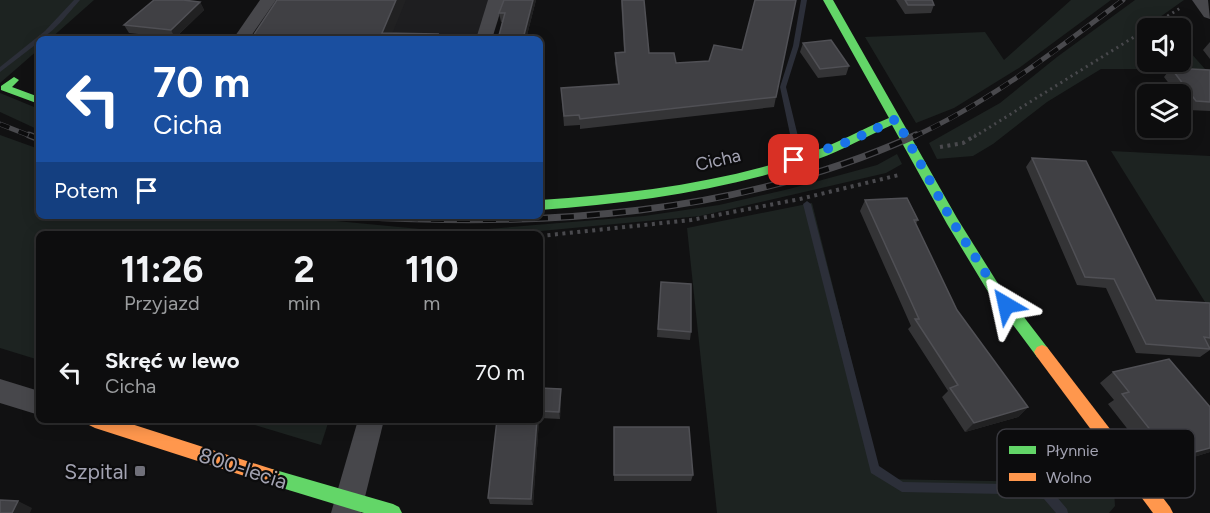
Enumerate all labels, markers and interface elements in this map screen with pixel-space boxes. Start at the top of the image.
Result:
map controls [1137,18,1191,138]
button: sound [1137,18,1191,72]
text: 70 m [153,57,250,108]
icon: left [54,60,132,138]
button: layers [1137,84,1191,138]
text: Cicha [153,108,222,141]
pin [768,134,819,185]
icon: arrive [777,143,810,176]
street label: Cicha [693,144,743,176]
icon: arrive [130,174,163,207]
text: Potem [54,177,118,204]
text: 11:26 [120,248,203,291]
text: 2 [294,248,315,291]
text: 110 [405,248,459,291]
position arrow [974,273,1038,337]
text: Przyjazd [124,291,200,315]
text: min [288,291,321,315]
text: m [423,291,440,315]
text: Skręć w lewo [105,347,240,374]
icon: left [54,356,87,389]
text: 70 m [475,359,525,386]
text: Cicha [105,374,156,398]
legend [997,429,1195,498]
text: Płynnie [1046,441,1099,460]
street label: 800-lecia [196,442,290,494]
place label: Szpital [64,459,128,484]
marker: Szpital [133,464,147,478]
text: Wolno [1046,468,1092,487]

